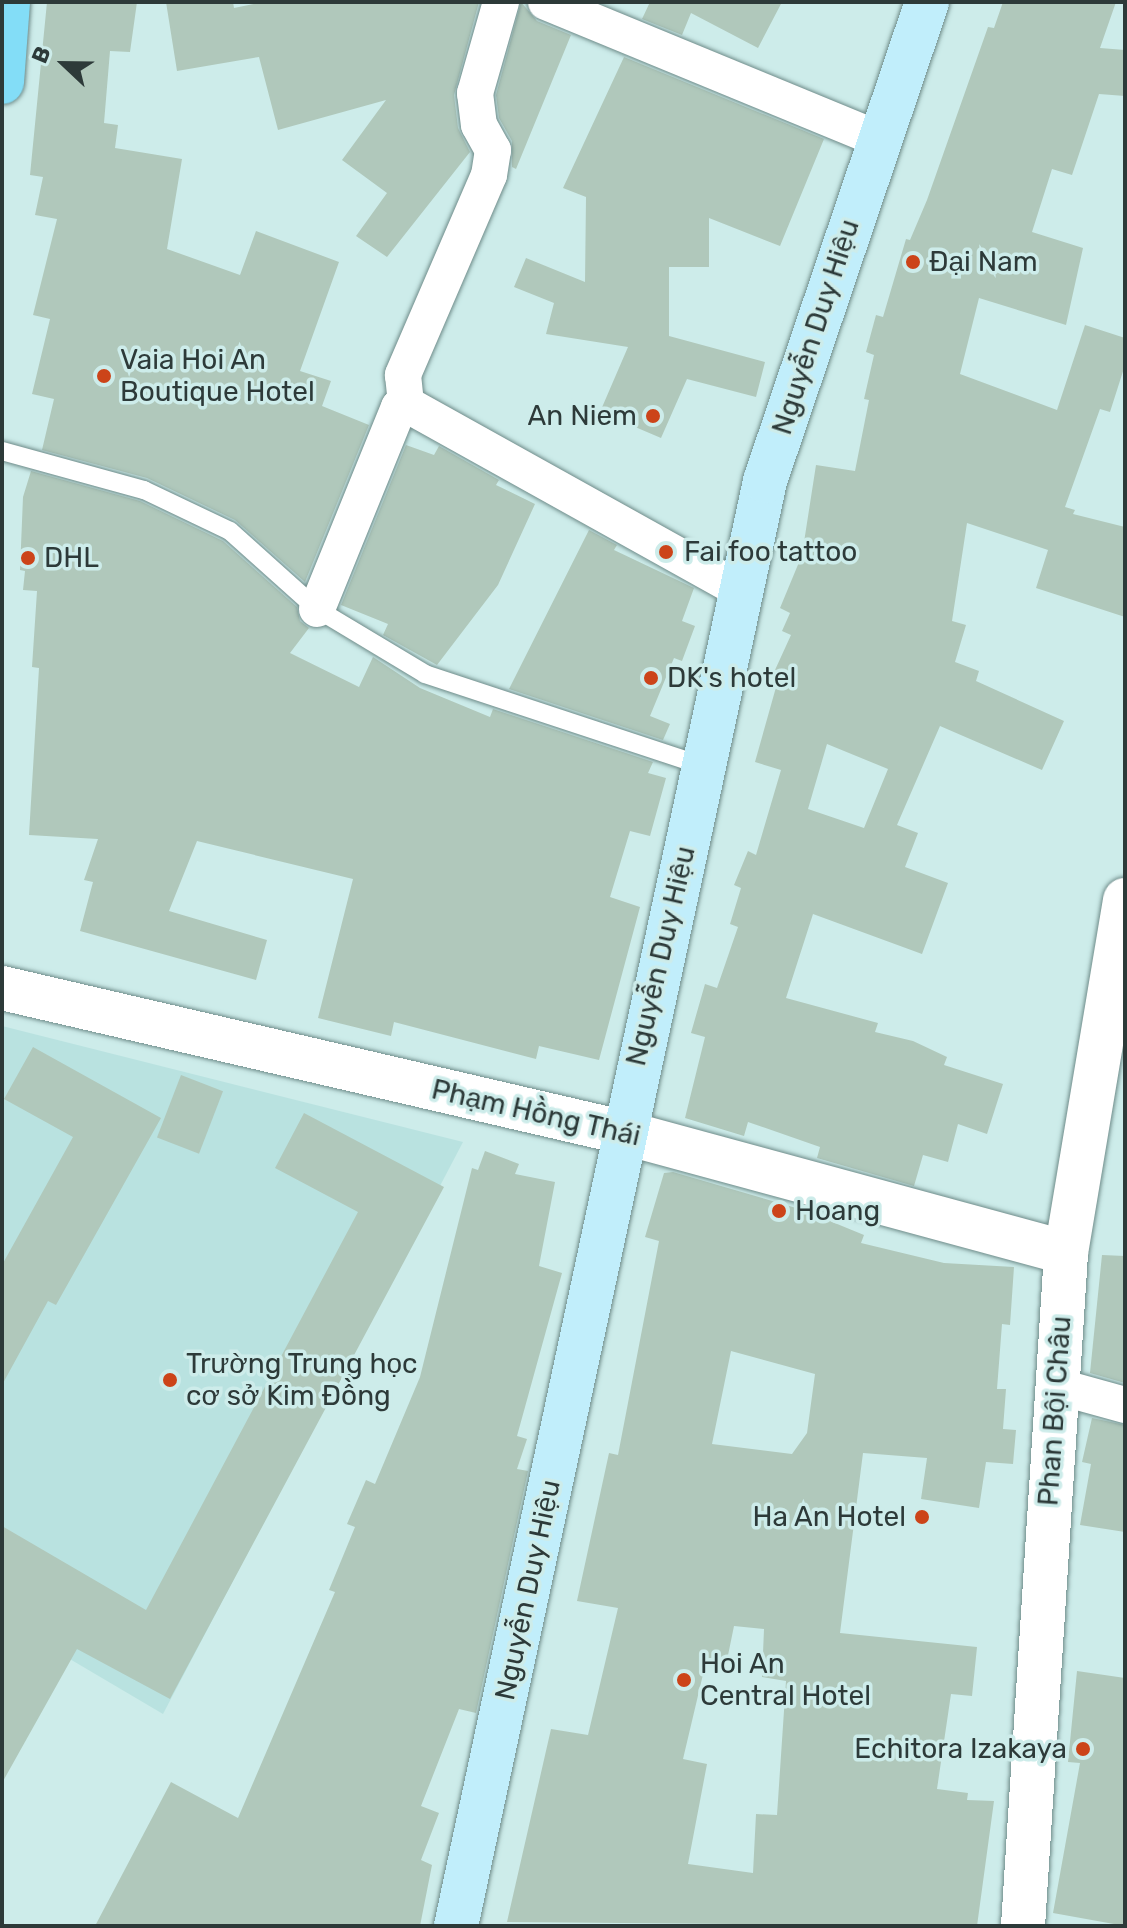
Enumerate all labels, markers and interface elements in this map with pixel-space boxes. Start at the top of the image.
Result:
north arrow [24,24,104,104]
text: B [26,43,57,67]
street label: Nguyễn Duy Hiệu [765,215,867,439]
place label: Đại Nam [929,245,1038,279]
marker: Đại Nam [904,253,922,271]
place label: Vaia Hoi An Boutique Hotel [120,343,315,409]
marker: Vaia Hoi An Boutique Hotel [95,367,113,385]
place label: An Niem [528,399,637,433]
marker: An Niem [644,407,662,425]
place label: Fai foo tattoo [684,535,858,569]
place label: DHL [44,541,99,575]
marker: Fai foo tattoo [655,541,677,563]
marker: DHL [19,549,37,567]
place label: DK's hotel [667,661,796,695]
marker: DK's hotel [642,669,660,687]
street label: Nguyễn Duy Hiệu [619,843,703,1069]
street label: Phạm Hồng Thái [428,1073,644,1153]
place label: Hoang [795,1194,880,1228]
marker: Hoang [770,1202,788,1220]
street label: Phan Bội Châu [1032,1314,1078,1508]
place label: Trường Trung học cơ sở Kim Đồng [186,1347,417,1413]
marker: Trường Trung học cơ sở Kim Đồng [161,1371,179,1389]
street label: Nguyễn Duy Hiệu [488,1476,568,1704]
place label: Ha An Hotel [752,1500,906,1534]
marker: Ha An Hotel [913,1508,931,1526]
place label: Hoi An Central Hotel [700,1647,871,1713]
marker: Hoi An Central Hotel [675,1671,693,1689]
place label: Echitora Izakaya [854,1732,1067,1766]
marker: Echitora Izakaya [1074,1740,1092,1758]

